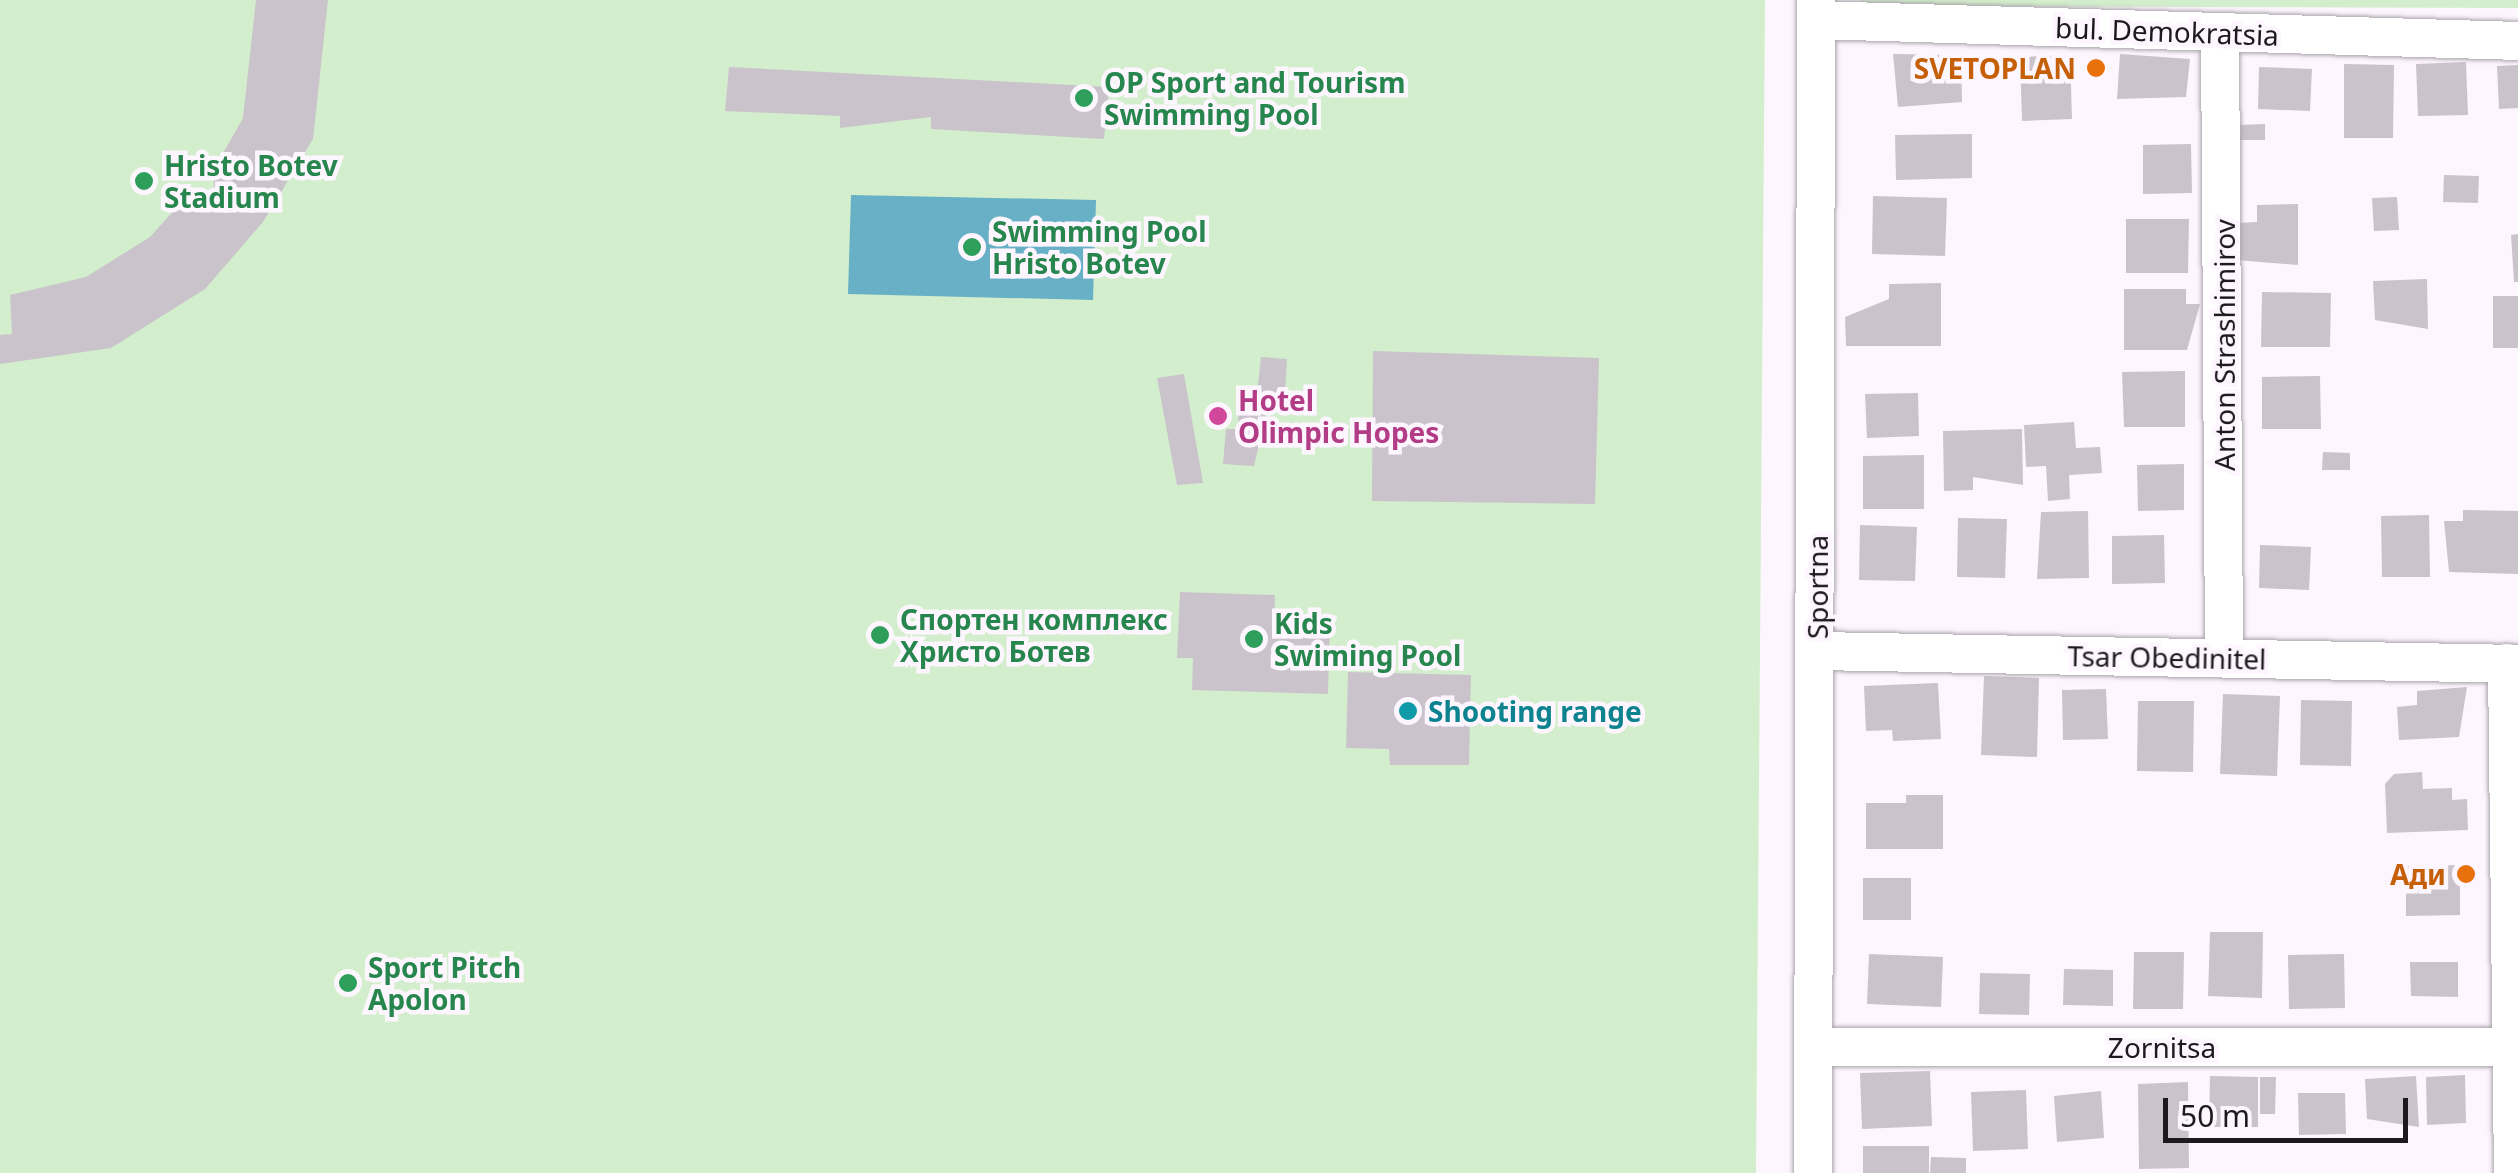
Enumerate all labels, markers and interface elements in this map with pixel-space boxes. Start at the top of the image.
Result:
street label: bul. Demokratsia [2054,10,2280,52]
place label: SVETOPLAN [1914,51,2076,85]
marker: SVETOPLAN [2085,57,2107,79]
place label: OP Sport and Tourism Swimming Pool [1104,65,1405,131]
marker: OP Sport and Tourism Swimming Pool [1073,87,1095,109]
place label: Hristo Botev Stadium [164,148,338,214]
marker: Hristo Botev Stadium [133,170,155,192]
place label: Swimming Pool Hristo Botev [992,214,1207,280]
street label: Anton Strashimirov [2207,219,2241,471]
marker: Swimming Pool Hristo Botev [961,236,983,258]
place label: Hotel Olimpic Hopes [1238,383,1439,449]
marker: Hotel Olimpic Hopes [1207,405,1229,427]
street label: Sportna [1800,535,1834,639]
place label: Спортен комплекс Христо Ботев [900,602,1168,668]
place label: Kids Swiming Pool [1274,606,1461,672]
marker: Спортен комплекс Христо Ботев [869,624,891,646]
marker: Kids Swiming Pool [1243,628,1265,650]
street label: Tsar Obedinitel [2067,638,2267,676]
place label: Shooting range [1428,694,1642,728]
marker: Shooting range [1397,700,1419,722]
place label: Ади [2390,857,2446,891]
marker: Ади [2455,863,2477,885]
place label: Sport Pitch Apolon [368,950,521,1016]
marker: Sport Pitch Apolon [337,972,359,994]
street label: Zornitsa [2108,1030,2216,1064]
scale bar [2168,1078,2413,1140]
text: 50 m [2180,1095,2250,1136]

